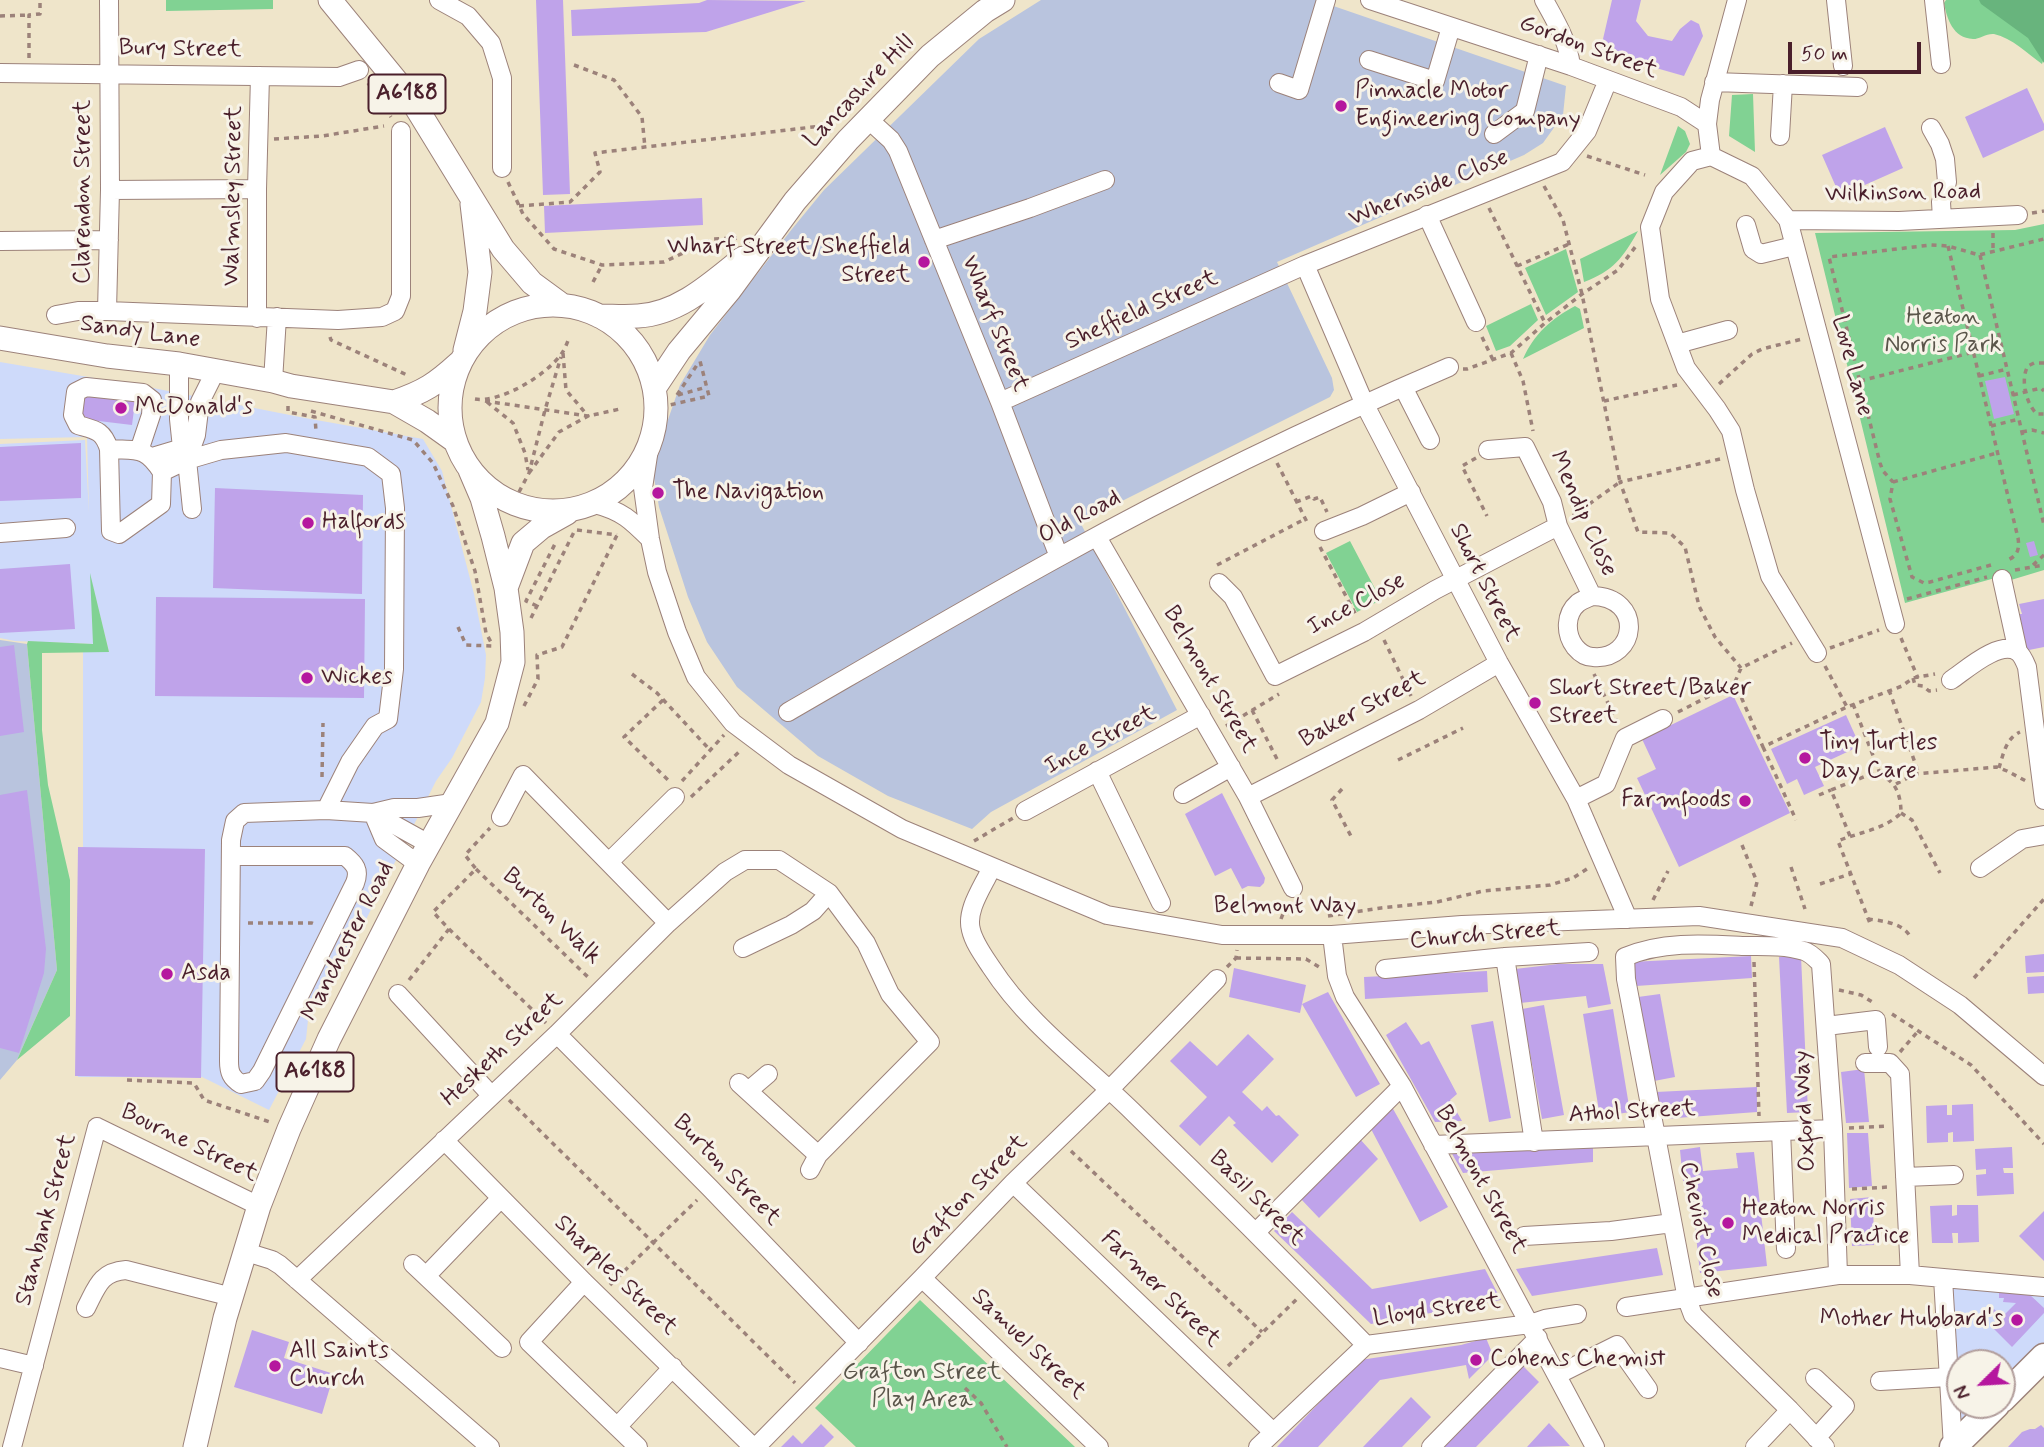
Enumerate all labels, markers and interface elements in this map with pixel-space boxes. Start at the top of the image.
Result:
street label: Gordon Street [1515,10,1661,86]
scale bar [1792,28,1925,72]
street label: Lancashire Hill [799,29,921,155]
street label: Bury Street [118,35,242,65]
text: 50 m [1801,40,1848,68]
road number: A6188 [368,74,446,114]
place label: Pinnacle Motor Engineering Company [1355,78,1581,134]
marker: Pinnacle Motor Engineering Company [1333,98,1349,114]
street label: Clarendon Street [70,100,98,284]
street label: Walmsley Street [218,106,250,286]
street label: Whernside Close [1345,144,1513,234]
street label: Wilkinson Road [1825,178,1981,210]
place label: Wharf Street/Sheffield Street [667,234,910,290]
street label: Wharf Street [954,252,1034,396]
marker: Wharf Street/Sheffield Street [916,254,932,270]
street label: Sheffield Street [1061,265,1223,357]
park label: Heaton Norris Park [1884,304,2002,360]
street label: Sandy Lane [78,310,202,356]
street label: Love Lane [1824,312,1878,420]
place label: McDonald's [135,394,253,422]
marker: McDonald's [113,400,129,416]
street label: Mendip Close [1542,447,1622,581]
place label: The Navigation [672,479,824,507]
street label: Old Road [1034,484,1126,552]
marker: The Navigation [650,485,666,501]
place label: Halfords [322,509,405,537]
marker: Halfords [300,515,316,531]
street label: Short Street [1442,519,1526,647]
street label: Ince Close [1303,567,1411,643]
street label: Belmont Street [1155,601,1263,759]
place label: Wickes [321,664,393,692]
street label: Baker Street [1295,665,1431,755]
marker: Wickes [299,670,315,686]
place label: Short Street/Baker Street [1549,675,1751,731]
marker: Short Street/Baker Street [1527,695,1543,711]
street label: Ince Street [1040,700,1162,782]
place label: Tiny Turtles Day Care [1819,730,1937,786]
marker: Tiny Turtles Day Care [1797,750,1813,766]
place label: Farmfoods [1621,787,1731,815]
marker: Farmfoods [1737,793,1753,809]
street label: Manchester Road [296,857,402,1027]
street label: Burton Walk [495,863,607,971]
street label: Belmont Way [1214,893,1356,921]
street label: Church Street [1408,915,1562,957]
place label: Asda [181,960,231,988]
marker: Asda [159,966,175,982]
street label: Hesketh Street [436,986,570,1114]
street label: Oxford Way [1788,1050,1824,1172]
road number: A6188 [276,1052,354,1092]
street label: Athol Street [1568,1095,1696,1131]
street label: Bourne Street [116,1098,262,1190]
street label: Belmont Street [1427,1101,1533,1259]
street label: Burton Street [666,1109,786,1233]
street label: Grafton Street [903,1129,1035,1263]
street label: Stanbank Street [10,1131,84,1309]
street label: Basil Street [1202,1145,1310,1253]
street label: Cheviot Close [1671,1159,1729,1301]
place label: Heaton Norris Medical Practice [1742,1195,1909,1251]
street label: Sharples Street [547,1210,683,1342]
marker: Heaton Norris Medical Practice [1720,1215,1736,1231]
street label: Farmer Street [1094,1225,1226,1355]
street label: Samuel Street [965,1283,1091,1407]
street label: Lloyd Street [1372,1288,1502,1334]
place label: Mother Hubbard's [1820,1306,2003,1334]
marker: Mother Hubbard's [2009,1312,2025,1328]
place label: All Saints Church [289,1338,389,1394]
place label: Cohens Chemist [1490,1346,1666,1374]
north arrow [1946,1349,2016,1419]
marker: Cohens Chemist [1468,1352,1484,1368]
marker: All Saints Church [267,1358,283,1374]
park label: Grafton Street Play Area [843,1359,1001,1415]
text: N [1949,1381,1977,1403]

